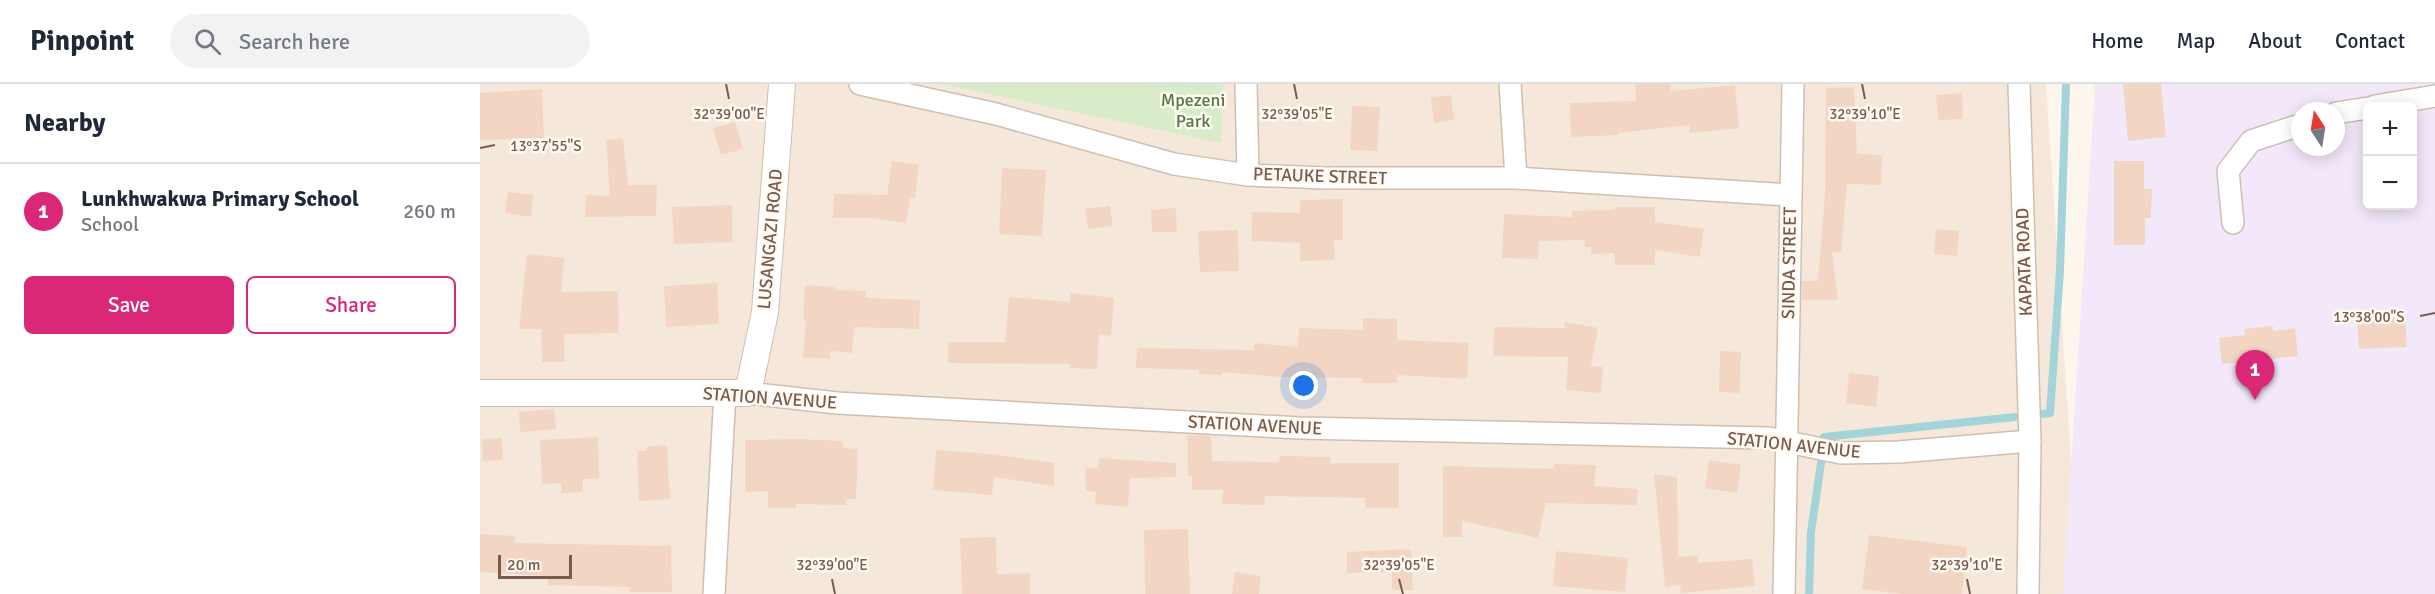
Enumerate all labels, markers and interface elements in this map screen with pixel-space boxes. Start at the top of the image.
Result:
search box [170,14,590,68]
text: Pinpoint [30,24,134,58]
icon: search [191,25,224,58]
text: Search here [239,28,350,55]
text: Home [2091,28,2144,54]
text: Map [2177,28,2215,54]
text: About [2248,28,2302,54]
text: Contact [2335,28,2405,54]
park label: Mpezeni Park [1161,89,1225,132]
north arrow [2291,102,2345,156]
map controls [2363,102,2417,210]
button: + [2363,102,2417,156]
text: 32°39'00"E [693,105,765,123]
text: 32°39'05"E [1261,105,1333,123]
text: 32°39'10"E [1829,105,1901,123]
text: Nearby [24,107,105,139]
text: 13°37'55"S [510,137,582,155]
button: − [2363,156,2417,210]
street label: PETAUKE STREET [1253,163,1388,189]
street label: LUSANGAZI ROAD [753,168,787,310]
text: Lunkhwakwa Primary School [81,185,359,212]
text: 1 [38,199,49,224]
text: 260 m [403,199,456,224]
street label: SINDA STREET [1777,207,1801,319]
street label: KAPATA ROAD [2011,207,2037,317]
text: School [81,212,139,237]
button: Save [24,276,234,334]
button: Share [246,276,456,334]
text: 13°38'00"S [2333,308,2405,326]
pin: 1 [2236,350,2274,400]
your location [1289,371,1318,400]
street label: STATION AVENUE [702,382,838,414]
street label: STATION AVENUE [1187,410,1323,440]
street label: STATION AVENUE [1726,427,1862,463]
scale bar [498,552,572,580]
text: 20 m [507,555,541,575]
text: 32°39'00"E [796,556,868,574]
text: 32°39'05"E [1363,556,1435,574]
text: 32°39'10"E [1931,556,2003,574]

